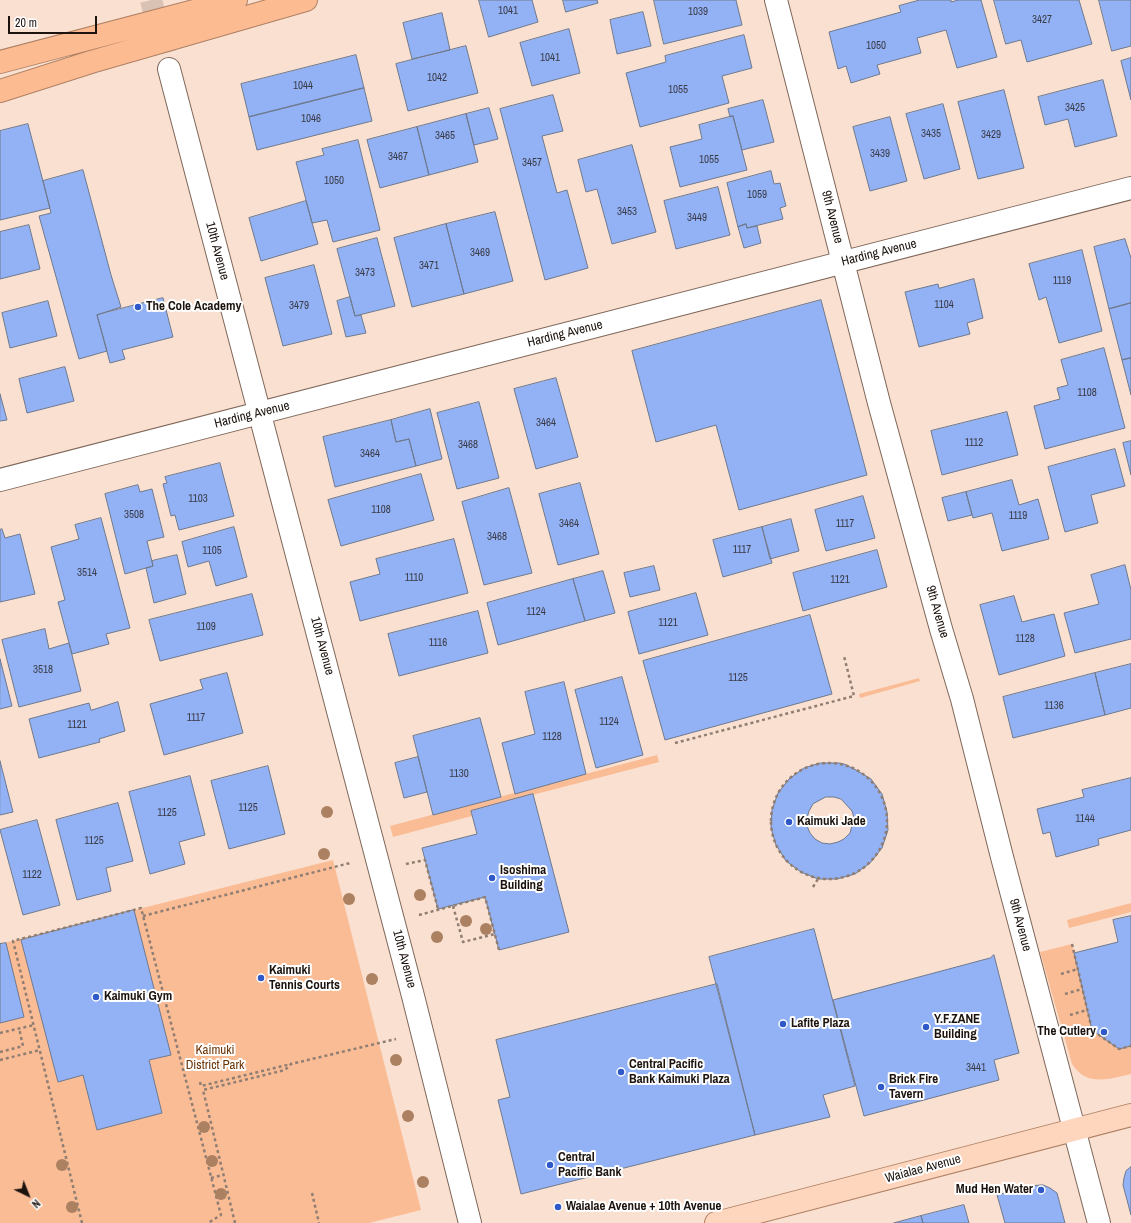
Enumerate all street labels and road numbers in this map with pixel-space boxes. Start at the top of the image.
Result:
street label: 9th Avenue [818,189,846,245]
street label: 10th Avenue [202,220,232,282]
street label: Harding Avenue [840,236,918,270]
street label: Harding Avenue [526,317,604,351]
street label: Harding Avenue [213,398,291,432]
street label: 9th Avenue [922,584,952,640]
street label: 10th Avenue [307,615,337,677]
street label: 9th Avenue [1006,897,1034,953]
street label: 10th Avenue [389,928,419,990]
street label: Waialae Avenue [883,1151,963,1187]

